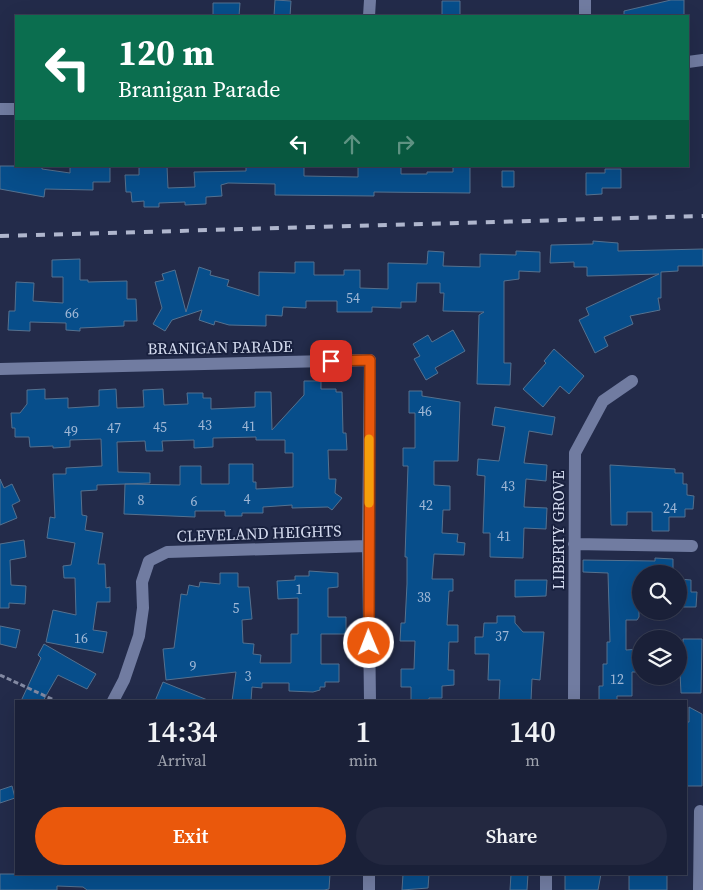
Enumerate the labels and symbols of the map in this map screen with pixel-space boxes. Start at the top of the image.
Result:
house number: 54 [346,288,360,308]
house number: 66 [65,303,79,323]
street label: BRANIGAN PARADE [147,335,293,359]
pin [310,340,352,382]
house number: 46 [418,401,432,421]
house number: 43 [198,415,212,435]
house number: 41 [242,416,256,436]
house number: 45 [153,417,167,437]
house number: 47 [107,418,121,438]
house number: 49 [64,421,78,441]
street label: LIBERTY GROVE [547,470,569,590]
house number: 43 [501,476,515,496]
house number: 4 [244,489,251,509]
house number: 8 [138,490,145,510]
house number: 6 [191,491,198,511]
house number: 42 [419,495,433,515]
house number: 24 [663,498,677,518]
street label: CLEVELAND HEIGHTS [176,519,342,547]
house number: 41 [497,526,511,546]
house number: 1 [296,579,303,599]
house number: 38 [417,587,431,607]
house number: 5 [233,598,240,618]
position arrow [342,616,394,668]
house number: 37 [495,626,509,646]
house number: 16 [74,628,88,648]
house number: 9 [190,656,197,676]
house number: 3 [245,666,252,686]
house number: 12 [610,669,624,689]

